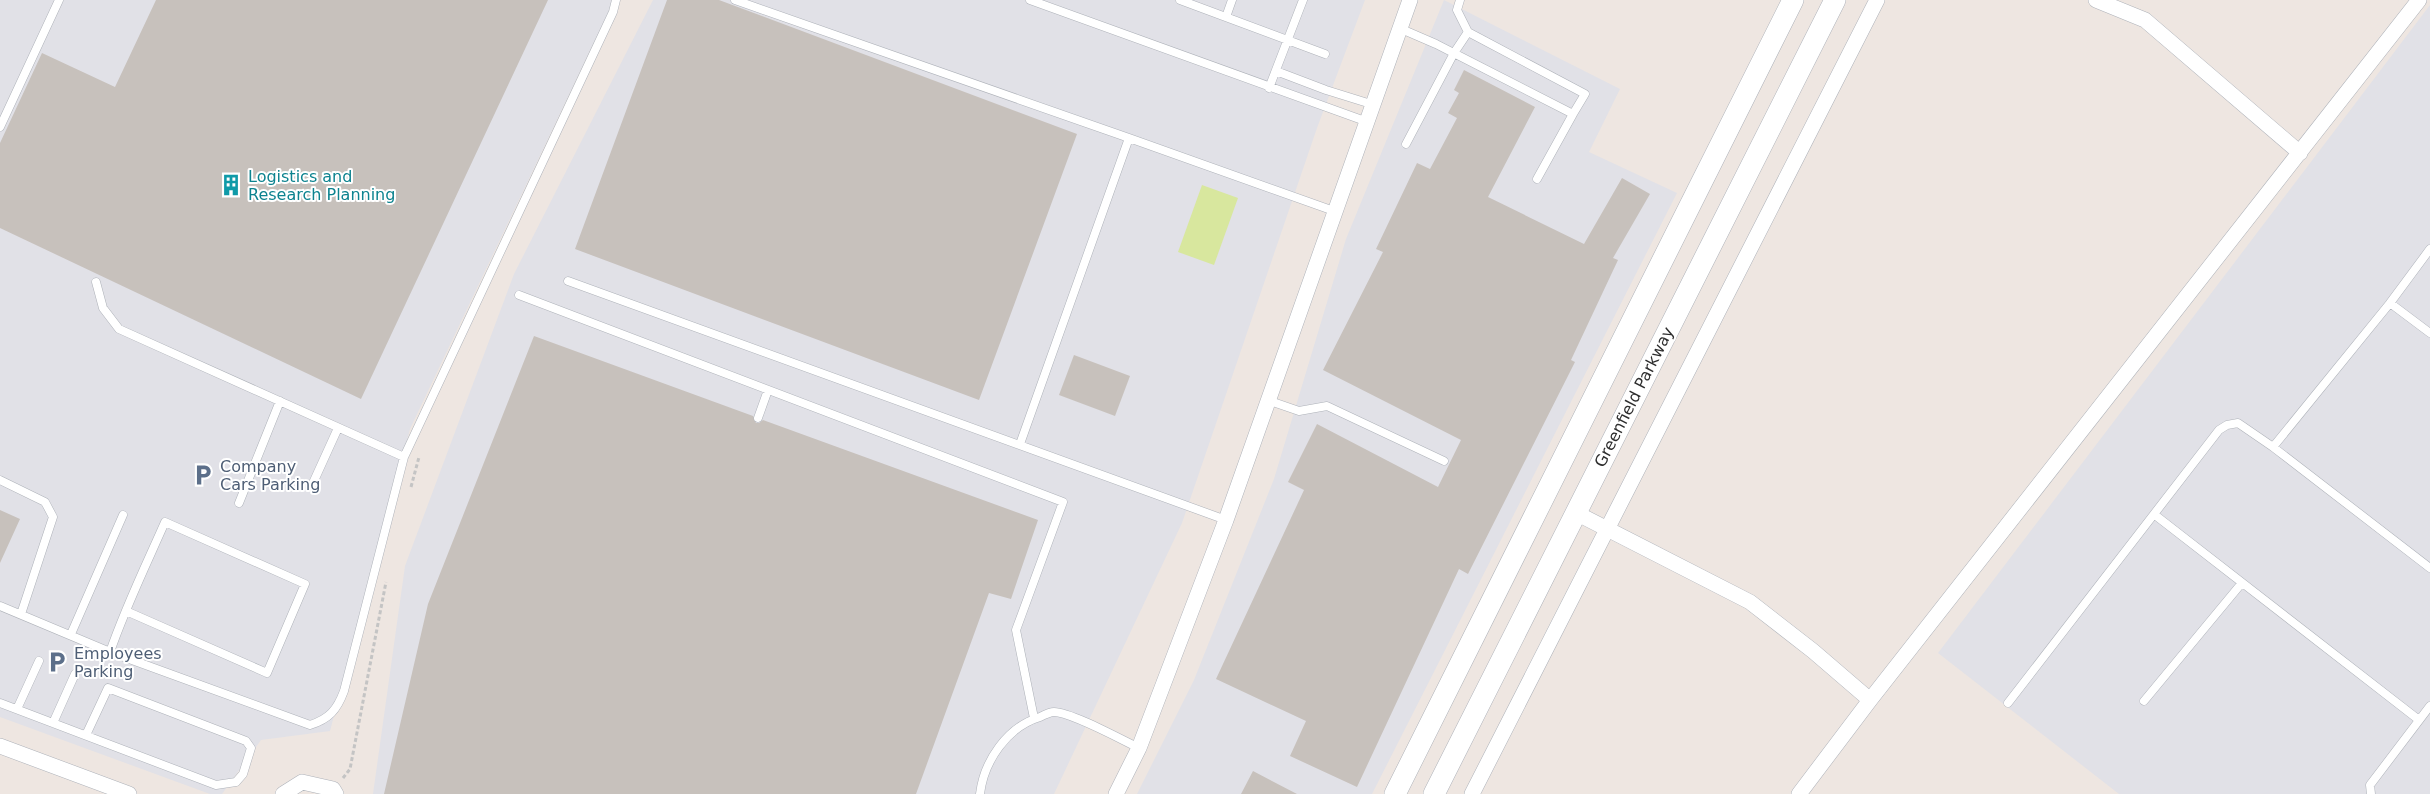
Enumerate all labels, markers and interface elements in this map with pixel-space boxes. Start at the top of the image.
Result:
place label: Logistics and Research Planning [248,167,395,204]
building icon: Logistics and Research Planning [218,172,244,198]
street label: Greenfield Parkway [1590,324,1678,470]
place label: Company Cars Parking [220,457,320,494]
parking icon: Company Cars Parking [190,462,216,488]
place label: Employees Parking [74,644,162,681]
parking icon: Employees Parking [44,649,70,675]

